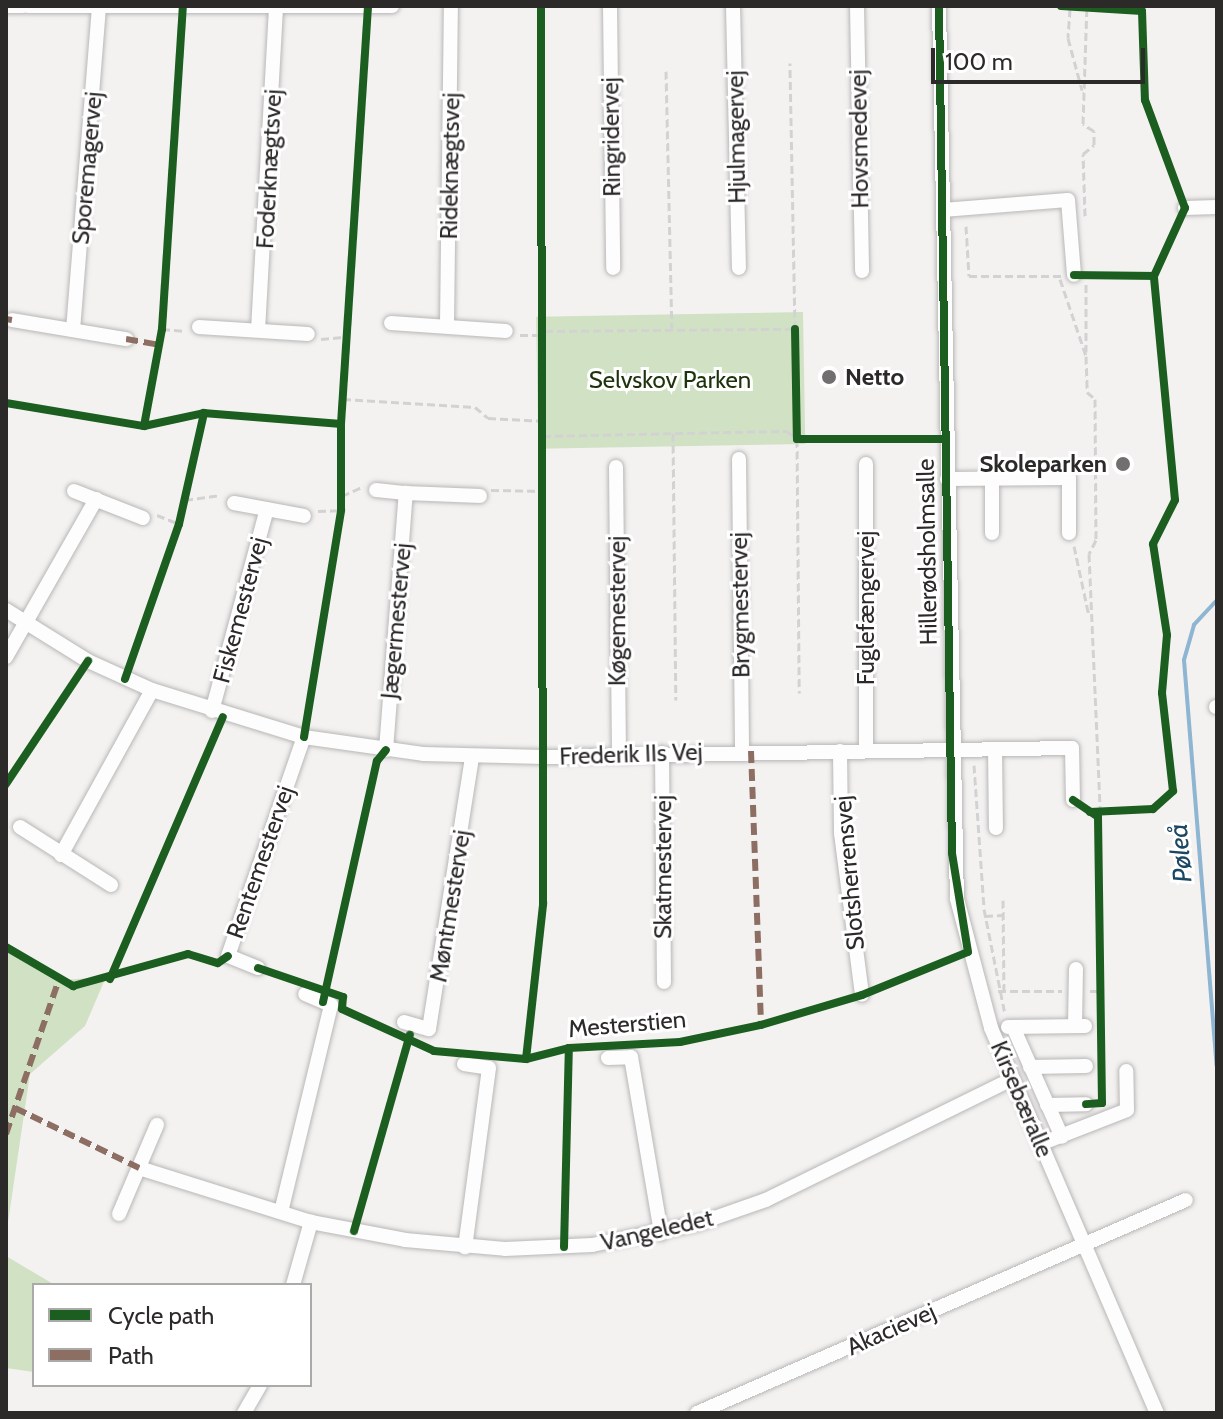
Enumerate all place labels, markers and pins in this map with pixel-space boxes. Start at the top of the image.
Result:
place label: Netto [845,363,904,391]
marker: Netto [820,368,838,386]
place label: Skoleparken [980,450,1107,478]
marker: Skoleparken [1114,455,1132,473]

